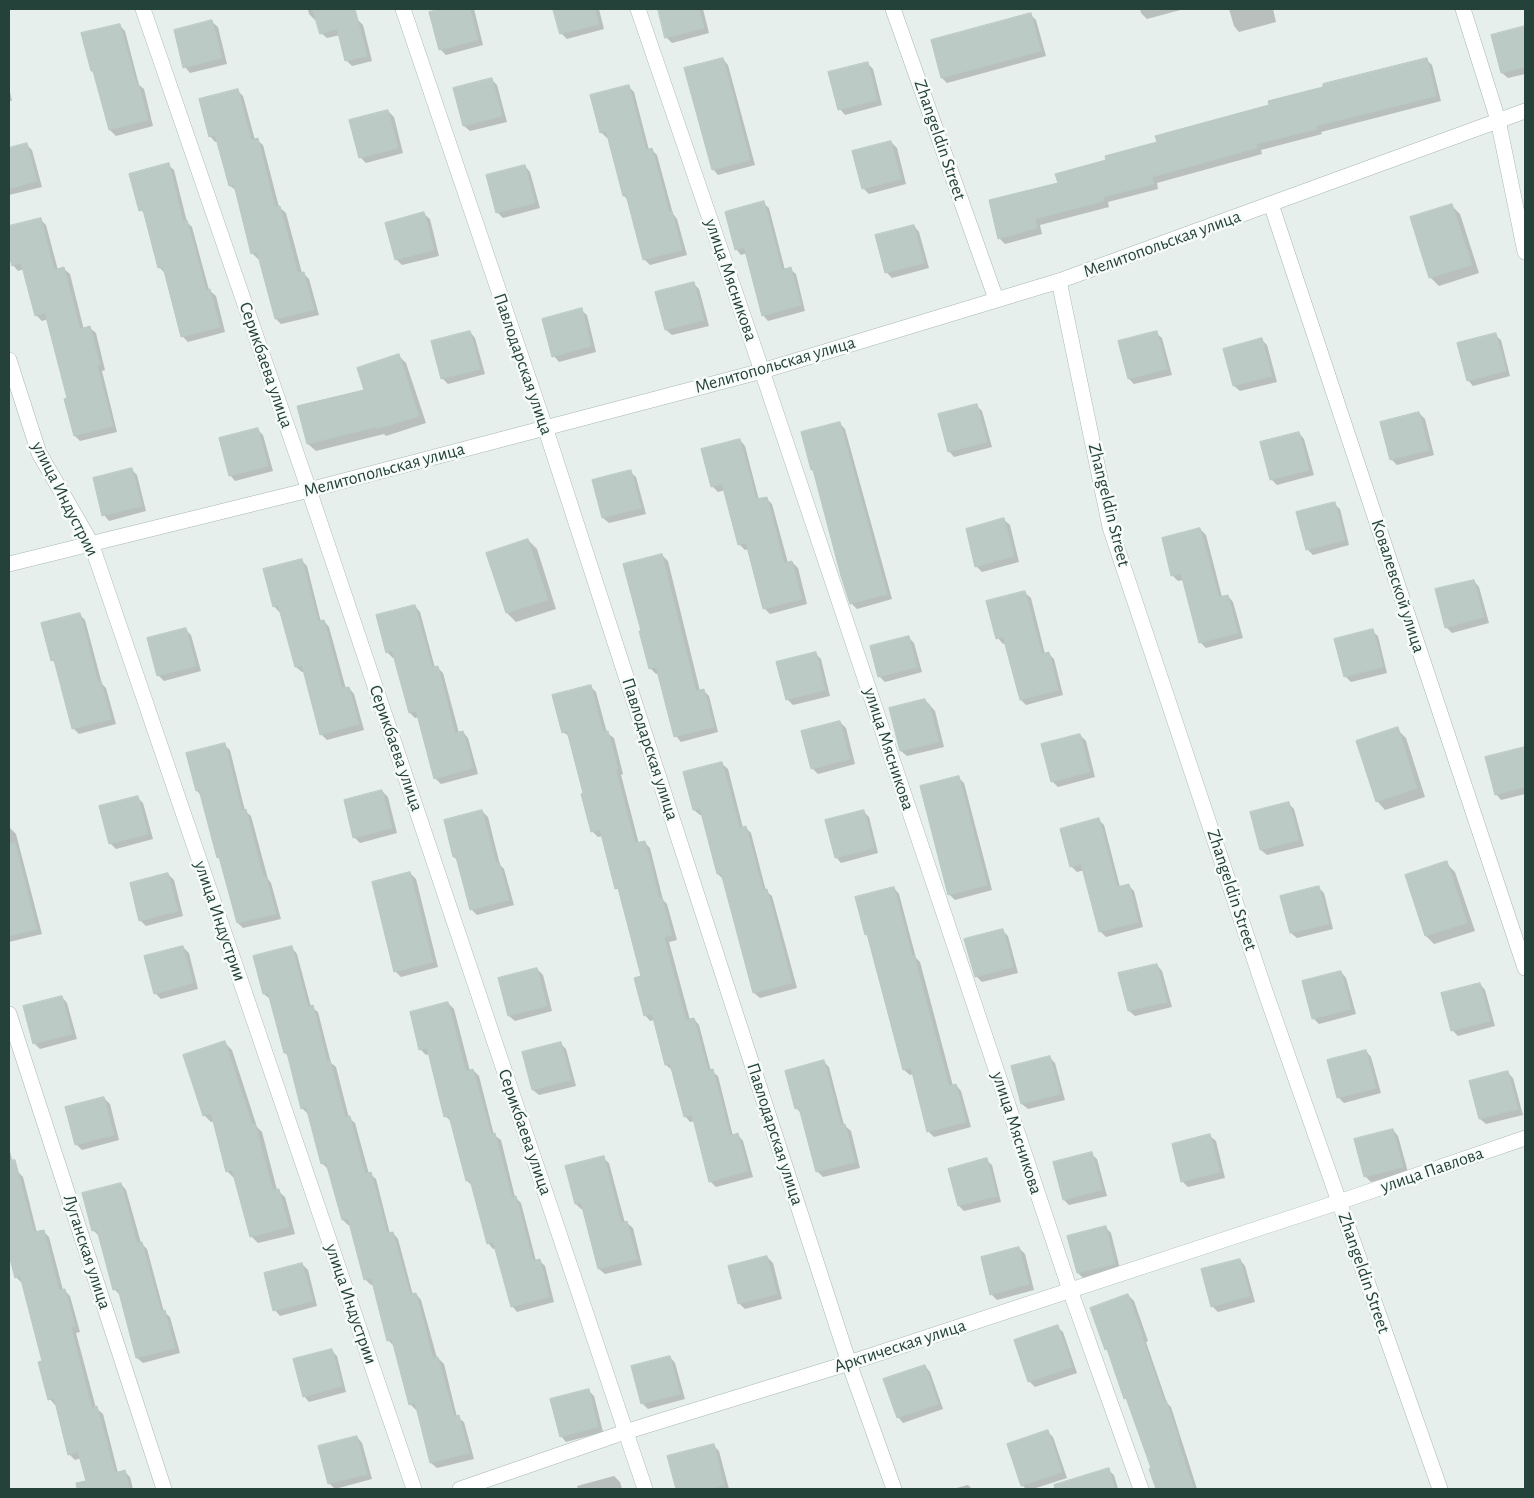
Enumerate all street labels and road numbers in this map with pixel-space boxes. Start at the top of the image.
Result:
street label: Zhangeldin Street [909,77,971,203]
street label: Мелитопольская улица [1080,205,1244,283]
street label: улица Мясникова [700,216,762,344]
street label: Павлодарская улица [489,290,557,438]
street label: Серикбаева улица [234,299,298,431]
street label: Мелитопольская улица [692,332,858,398]
street label: улица Индустрии [27,438,103,560]
street label: Мелитопольская улица [301,438,467,502]
street label: Zhangeldin Street [1083,441,1135,569]
street label: Ковалевской улица [1366,516,1430,656]
street label: Павлодарская улица [617,675,683,823]
street label: Серикбаева улица [364,682,428,814]
street label: улица Мясникова [859,685,919,813]
street label: Zhangeldin Street [1202,827,1262,953]
street label: улица Индустрии [189,858,251,984]
street label: Павлодарская улица [742,1060,808,1208]
street label: Серикбаева улица [493,1066,557,1198]
street label: улица Мясникова [987,1069,1047,1197]
street label: улица Павлова [1378,1142,1486,1198]
street label: Луганская улица [58,1192,116,1312]
street label: Zhangeldin Street [1333,1210,1395,1336]
street label: улица Индустрии [320,1241,382,1367]
street label: Арктическая улица [831,1315,969,1377]

